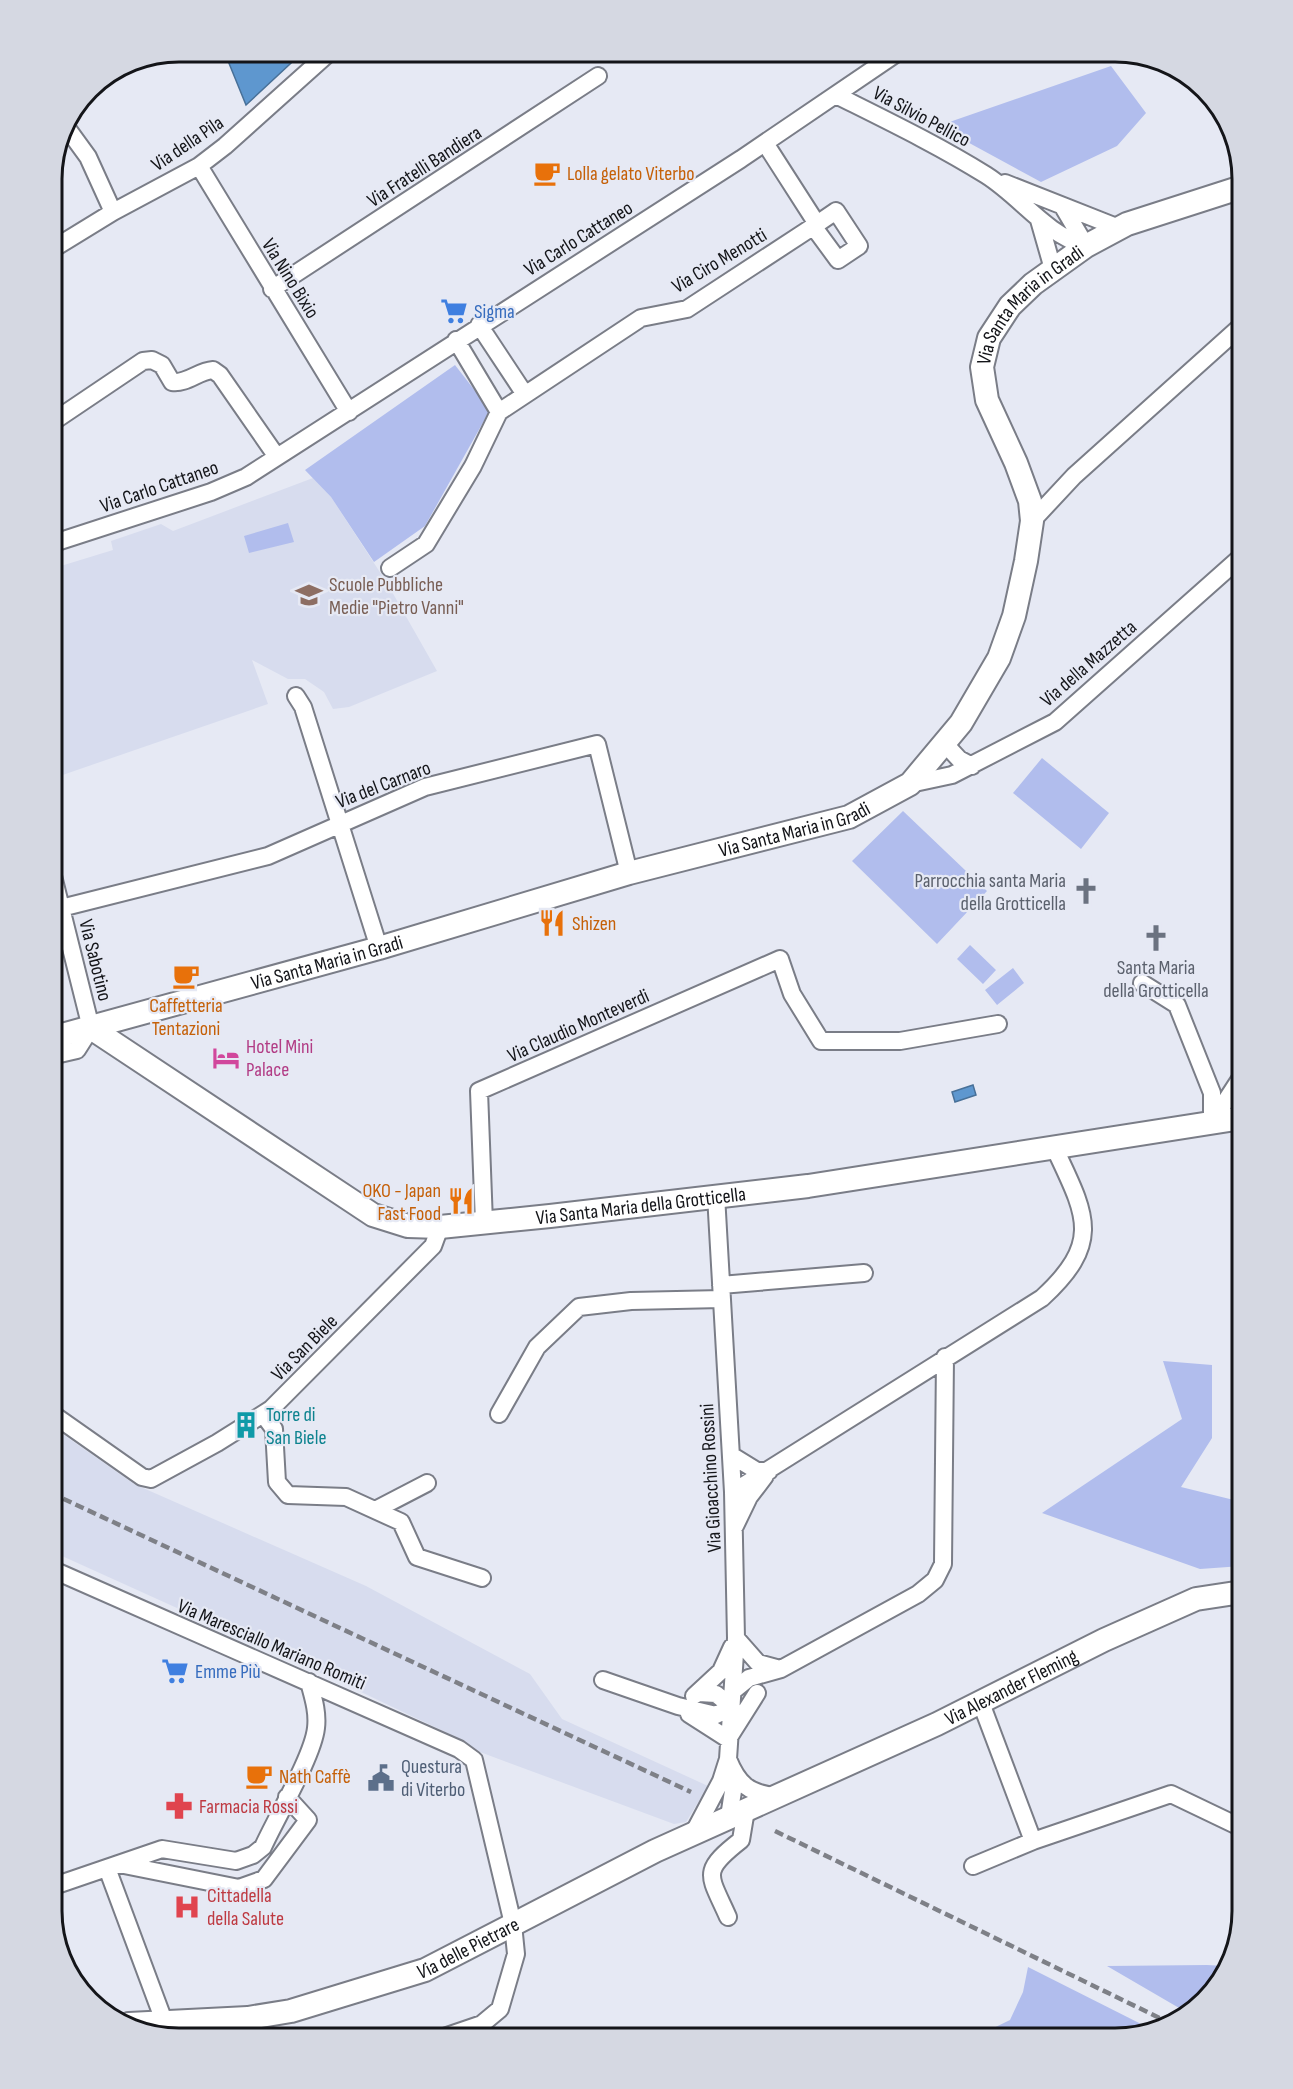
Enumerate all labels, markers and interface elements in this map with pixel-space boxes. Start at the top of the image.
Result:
street label: Via Silvio Pellico [869,81,974,153]
street label: Via della Pila [147,111,228,177]
street label: Via Fratelli Bandiera [363,121,486,213]
cafe icon: Lolla gelato Viterbo [532,158,562,188]
place label: Lolla gelato Viterbo [567,162,695,186]
street label: Via Carlo Cattaneo [520,196,637,282]
street label: Via Ciro Menotti [668,223,771,299]
street label: Via Nino Bixio [256,234,324,323]
street label: Via Santa Maria in Gradi [972,241,1089,367]
supermarket icon: Sigma [439,296,469,326]
place label: Sigma [474,300,515,324]
street label: Via Carlo Cattaneo [97,456,222,518]
place label: Scuole Pubbliche Medie "Pietro Vanni" [329,573,464,620]
school or university icon: Scuole Pubbliche Medie "Pietro Vanni" [294,580,324,610]
street label: Via della Mazzetta [1036,615,1142,712]
street label: Via del Carnaro [333,756,434,814]
street label: Via Santa Maria in Gradi [716,797,874,863]
place label: Parrocchia santa Maria della Grotticella [914,869,1066,916]
church icon: Parrocchia santa Maria della Grotticella [1071,876,1101,906]
restaurant icon: Shizen [537,908,567,938]
place label: Shizen [572,912,616,936]
street label: Via Sabotino [73,917,117,1003]
church icon: Santa Maria della Grotticella [1141,923,1171,953]
street label: Via Santa Maria in Gradi [249,931,406,996]
place label: Santa Maria della Grotticella [1103,956,1209,1003]
cafe icon: Caffetteria Tentazioni [171,961,201,991]
street label: Via Claudio Monteverdi [504,984,653,1068]
place label: Caffetteria Tentazioni [149,994,223,1041]
place label: Hotel Mini Palace [246,1035,313,1082]
hotel icon: Hotel Mini Palace [211,1043,241,1073]
place label: OKO - Japan Fast Food [362,1179,441,1226]
street label: Via Santa Maria della Grotticella [535,1182,747,1230]
restaurant icon: OKO - Japan Fast Food [446,1186,476,1216]
street label: Via San Biele [267,1310,343,1386]
place label: Torre di San Biele [266,1403,326,1450]
street label: Via Gioacchino Rossini [695,1403,727,1553]
building icon: Torre di San Biele [231,1410,261,1440]
street label: Via Maresciallo Mariano Romiti [174,1594,370,1696]
street label: Via Alexander Fleming [941,1644,1082,1731]
supermarket icon: Emme Più [160,1656,190,1686]
place label: Emme Più [195,1660,261,1684]
place label: Questura di Viterbo [401,1755,465,1802]
cafe icon: Nath Caffè [244,1761,274,1791]
public building icon: Questura di Viterbo [366,1763,396,1793]
place label: Nath Caffè [279,1765,351,1789]
pharmacy icon: Farmacia Rossi [164,1791,194,1821]
place label: Farmacia Rossi [199,1795,298,1819]
place label: Cittadella della Salute [207,1884,284,1931]
hospital icon: Cittadella della Salute [172,1892,202,1922]
street label: Via delle Pietrare [414,1912,523,1985]

